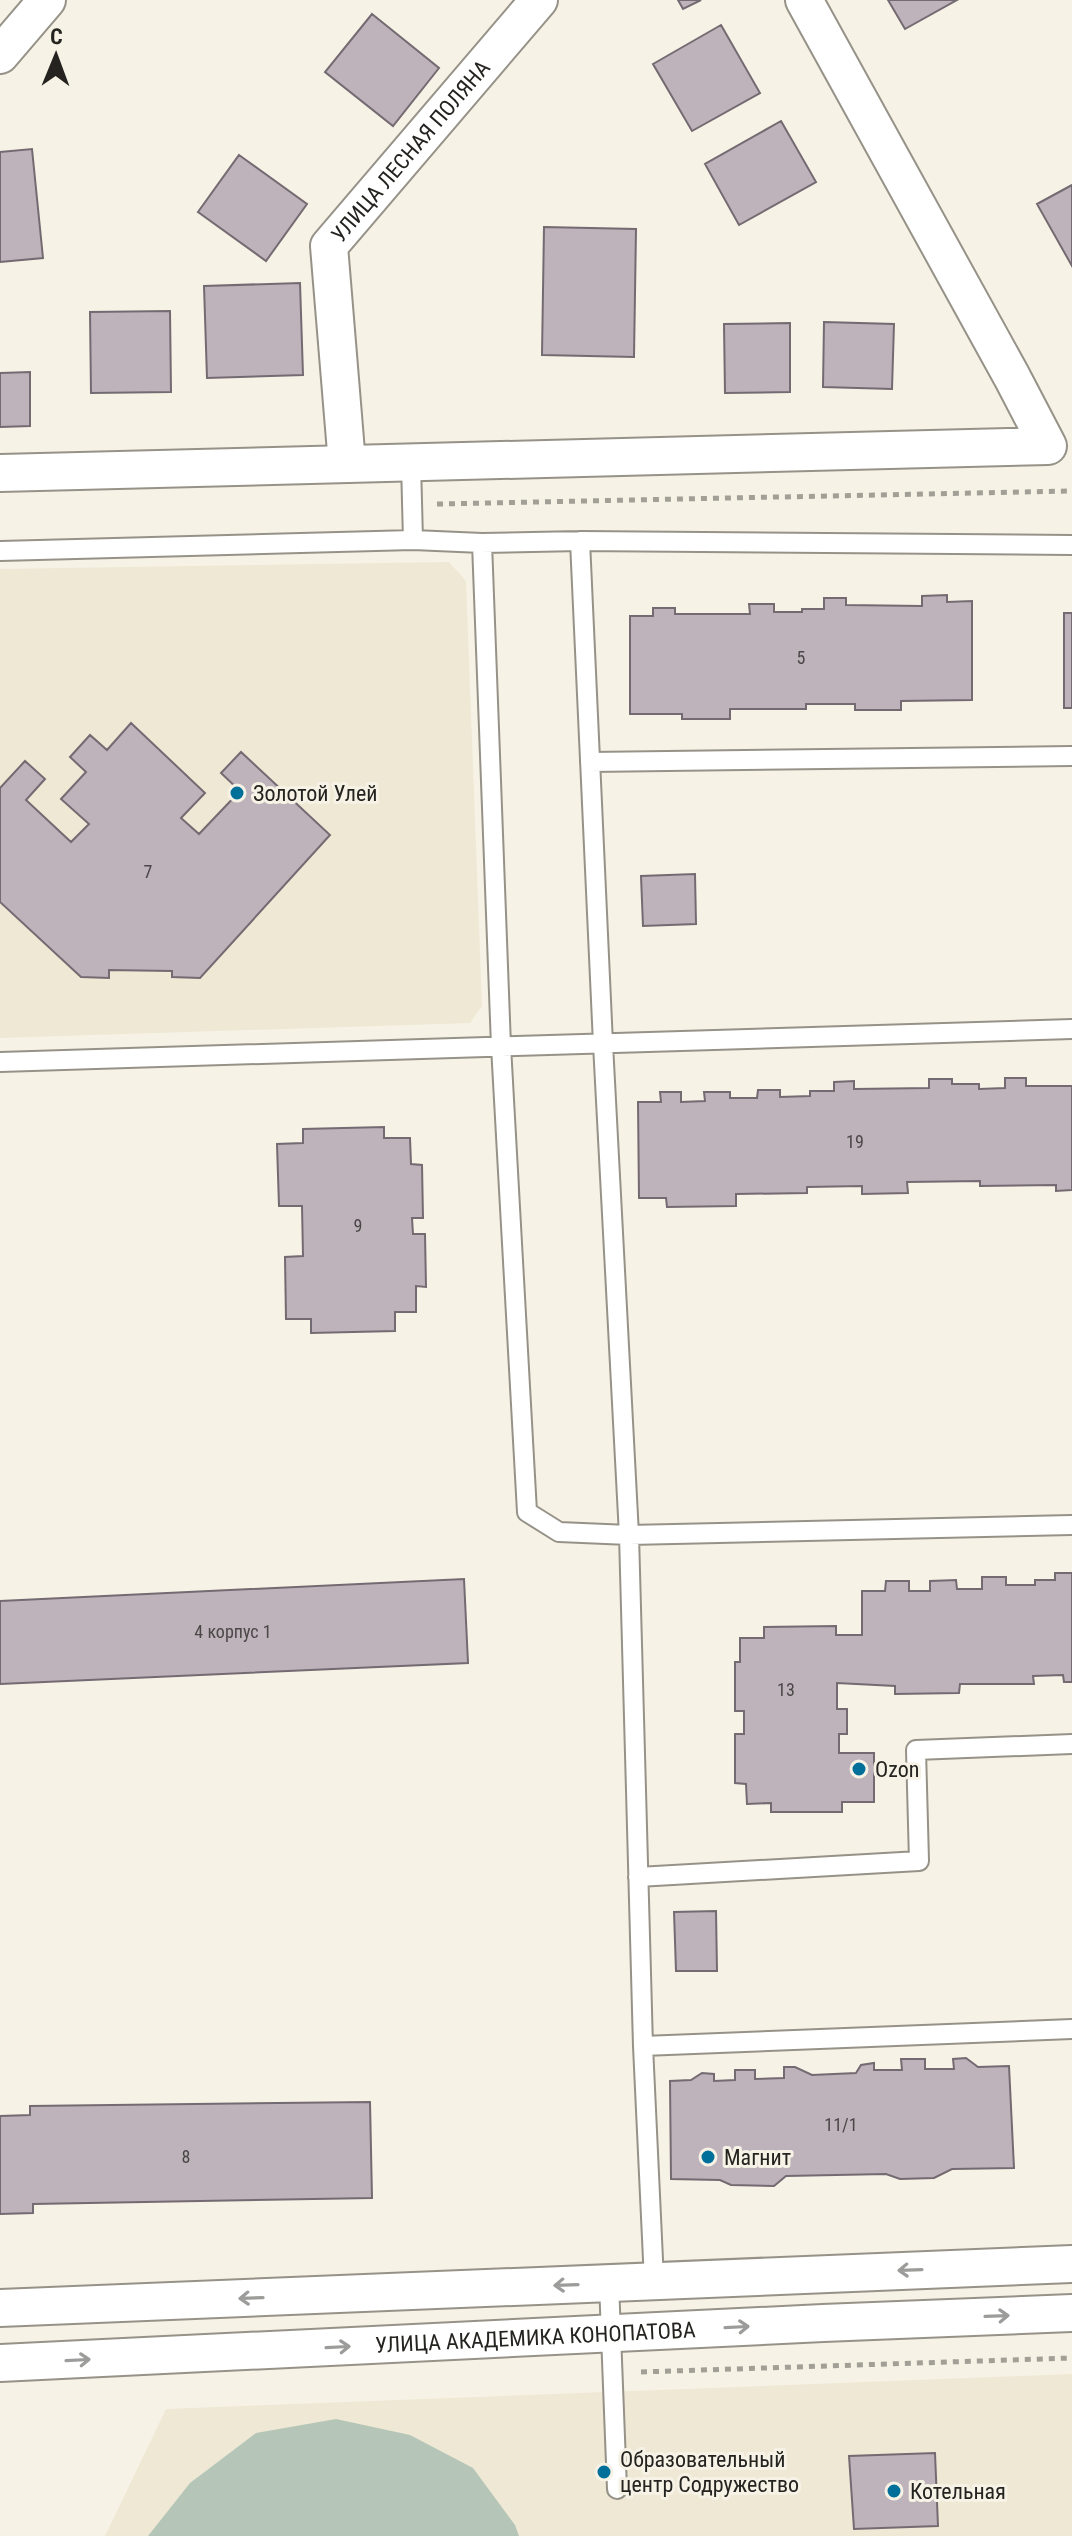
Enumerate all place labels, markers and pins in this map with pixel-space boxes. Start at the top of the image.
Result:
place label: Золотой Улей [253,781,378,806]
marker: Золотой Улей [228,784,246,802]
place label: Ozon [875,1757,919,1782]
marker: Ozon [850,1760,868,1778]
place label: Магнит [724,2145,791,2170]
marker: Магнит [699,2148,717,2166]
place label: Образовательный центр Содружество [620,2447,799,2497]
marker: Образовательный центр Содружество [595,2463,613,2481]
place label: Котельная [910,2479,1006,2504]
marker: Котельная [885,2482,903,2500]

